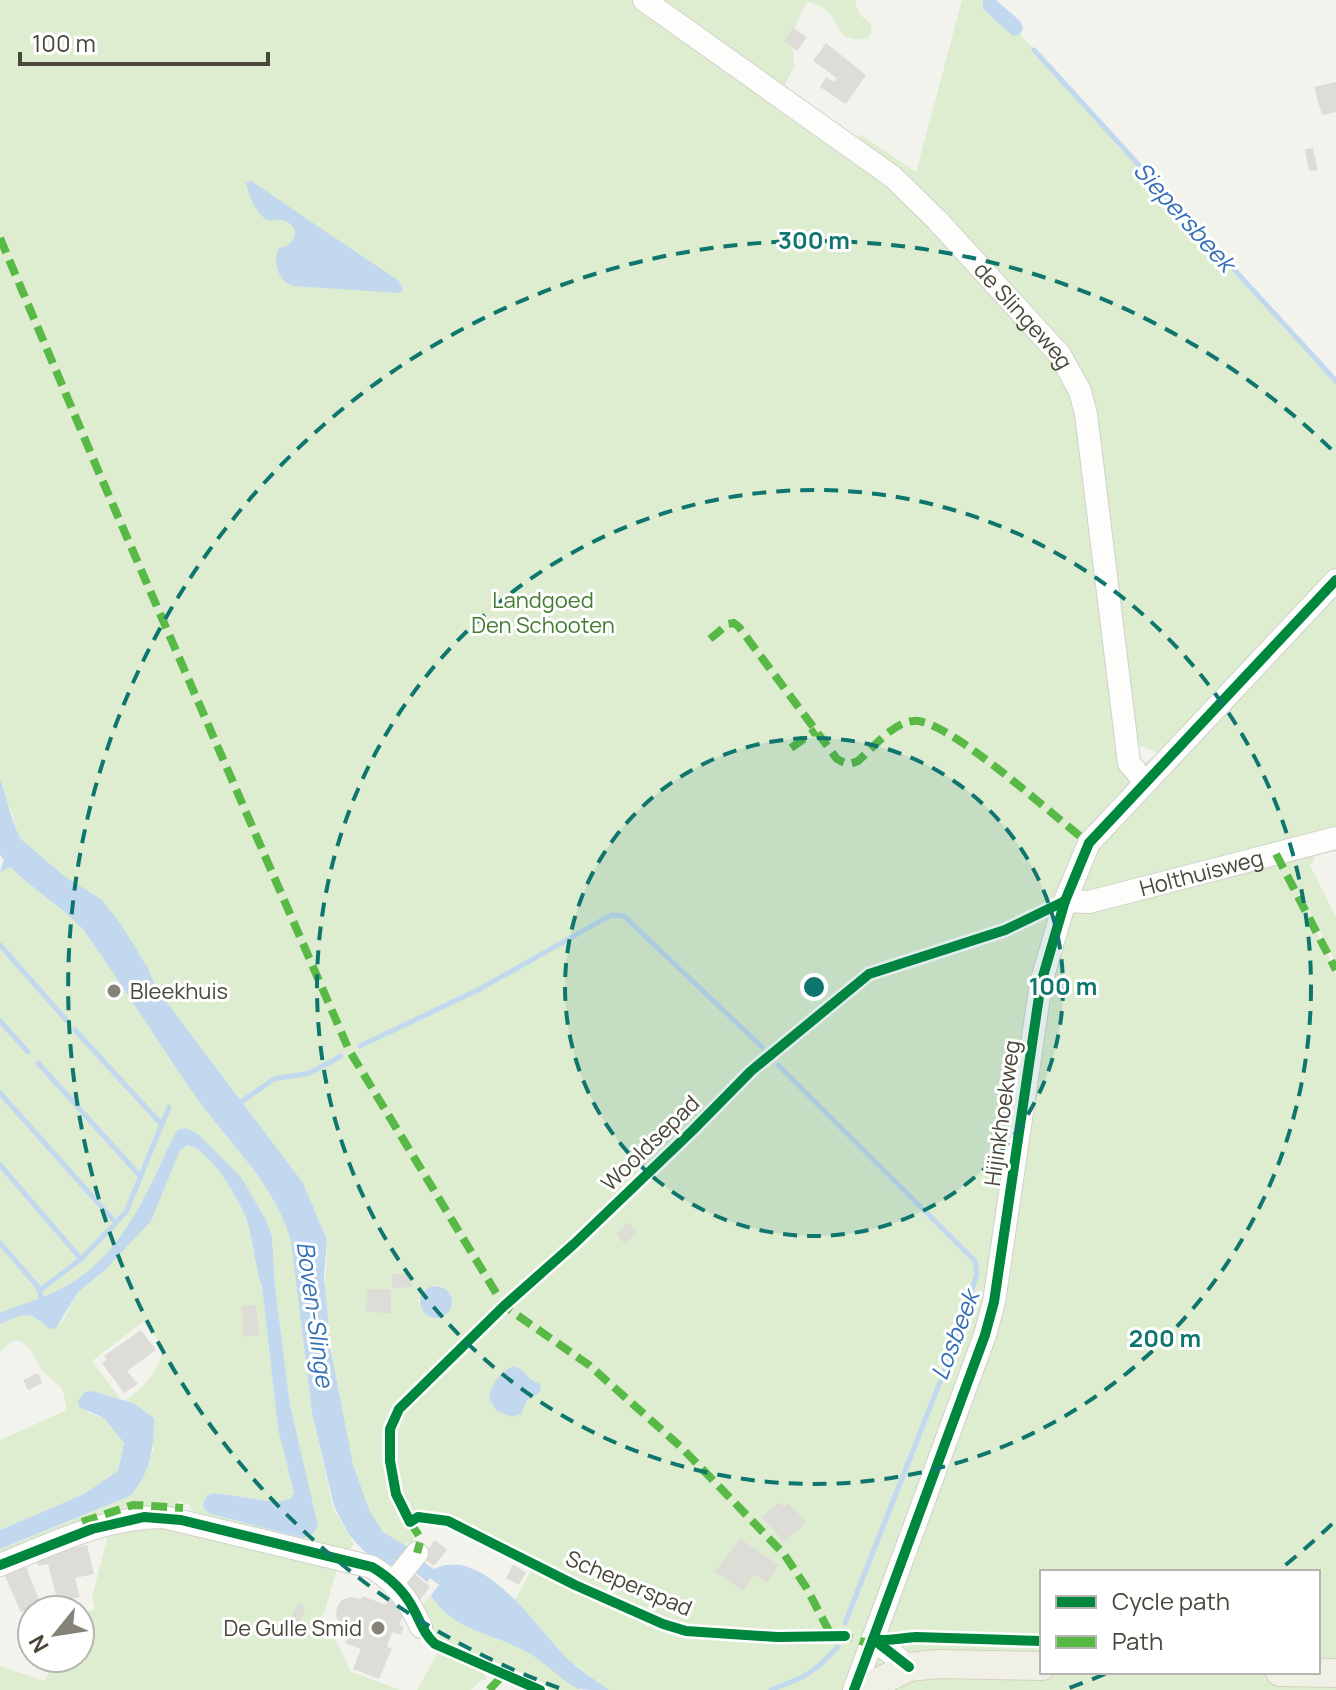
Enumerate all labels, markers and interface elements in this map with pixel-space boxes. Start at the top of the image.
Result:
scale bar [20,16,268,66]
text: 100 m [32,26,96,59]
water label: Siepersbeek [1127,154,1245,280]
text: 300 m [778,223,850,256]
street label: de Slingeweg [967,255,1080,374]
park label: Landgoed Den Schooten [471,585,615,640]
street label: Holthuisweg [1136,842,1266,903]
text: 100 m [1029,969,1097,1002]
centre of rings [800,973,828,1001]
place label: Bleekhuis [130,976,228,1006]
marker: Bleekhuis [105,982,123,1000]
street label: Hijinkhoekweg [977,1038,1027,1188]
street label: Wooldsepad [594,1089,706,1197]
water label: Boven-Slinge [289,1239,343,1391]
water label: Losbeek [922,1283,987,1384]
text: 200 m [1129,1321,1201,1354]
street label: Scheperspad [561,1543,697,1623]
legend [1040,1570,1320,1674]
text: Cycle path [1112,1584,1230,1617]
north arrow [16,1594,96,1674]
place label: De Gulle Smid [223,1613,362,1643]
marker: De Gulle Smid [369,1619,387,1637]
text: Path [1112,1624,1163,1657]
text: N [22,1630,56,1658]

